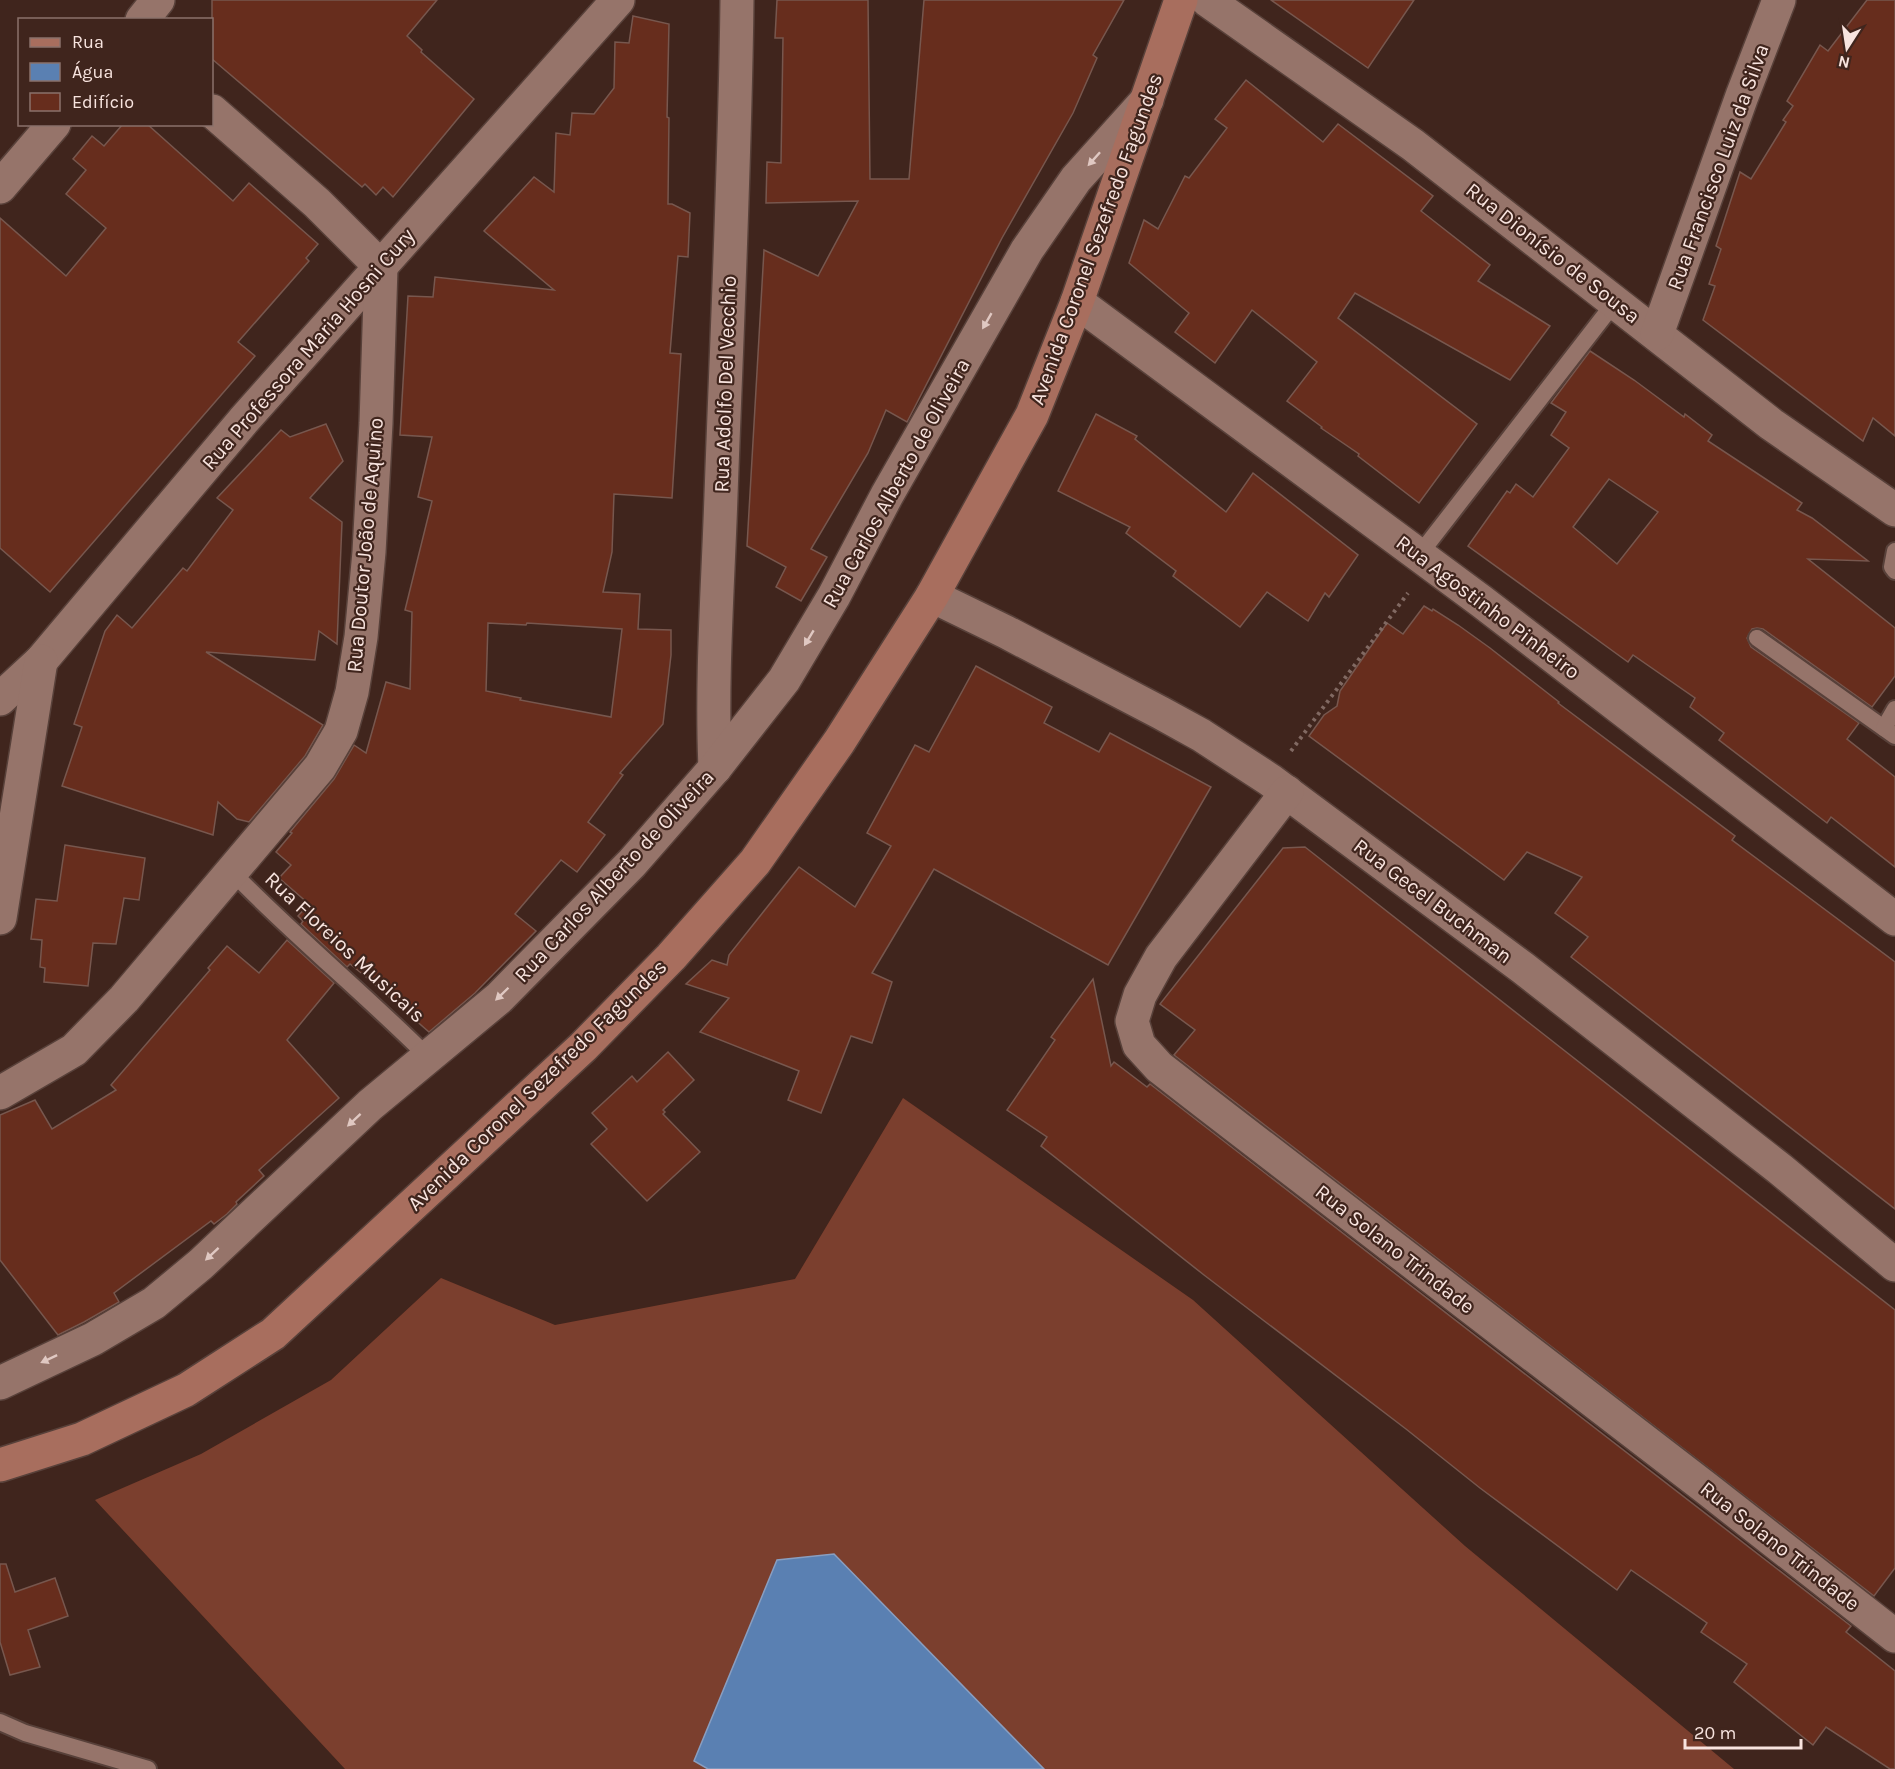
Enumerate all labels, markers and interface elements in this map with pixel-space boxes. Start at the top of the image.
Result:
legend [18,18,213,126]
north arrow [1817,18,1877,78]
text: Rua [72,31,104,53]
street label: Rua Francisco Luiz da Silva [1662,41,1774,293]
text: N [1836,52,1852,73]
text: Água [72,60,113,83]
street label: Avenida Coronel Sezefredo Fagundes [1025,70,1167,408]
text: Edifício [72,91,134,113]
one-way arrow [1088,151,1101,166]
street label: Rua Dionísio de Sousa [1461,178,1645,328]
street label: Rua Professora Maria Hosni Cury [197,223,419,474]
street label: Rua Adolfo Del Vecchio [709,275,741,493]
one-way arrow [982,313,992,330]
street label: Rua Carlos Alberto de Oliveira [817,354,975,612]
street label: Rua Doutor João de Aquino [342,417,388,673]
street label: Rua Agostinho Pinheiro [1391,530,1585,684]
one-way arrow [804,630,814,647]
street label: Rua Carlos Alberto de Oliveira [509,765,719,987]
street label: Rua Gecel Buchman [1349,834,1517,968]
street label: Rua Floreios Musicais [260,867,430,1027]
street label: Avenida Coronel Sezefredo Fagundes [402,954,672,1216]
one-way arrow [495,987,510,1001]
one-way arrow [346,1113,361,1127]
street label: Rua Solano Trindade [1311,1179,1479,1319]
one-way arrow [204,1247,219,1261]
one-way arrow [40,1355,58,1365]
street label: Rua Solano Trindade [1696,1476,1864,1616]
scale bar [1685,1712,1800,1750]
text: 20 m [1694,1722,1736,1744]

